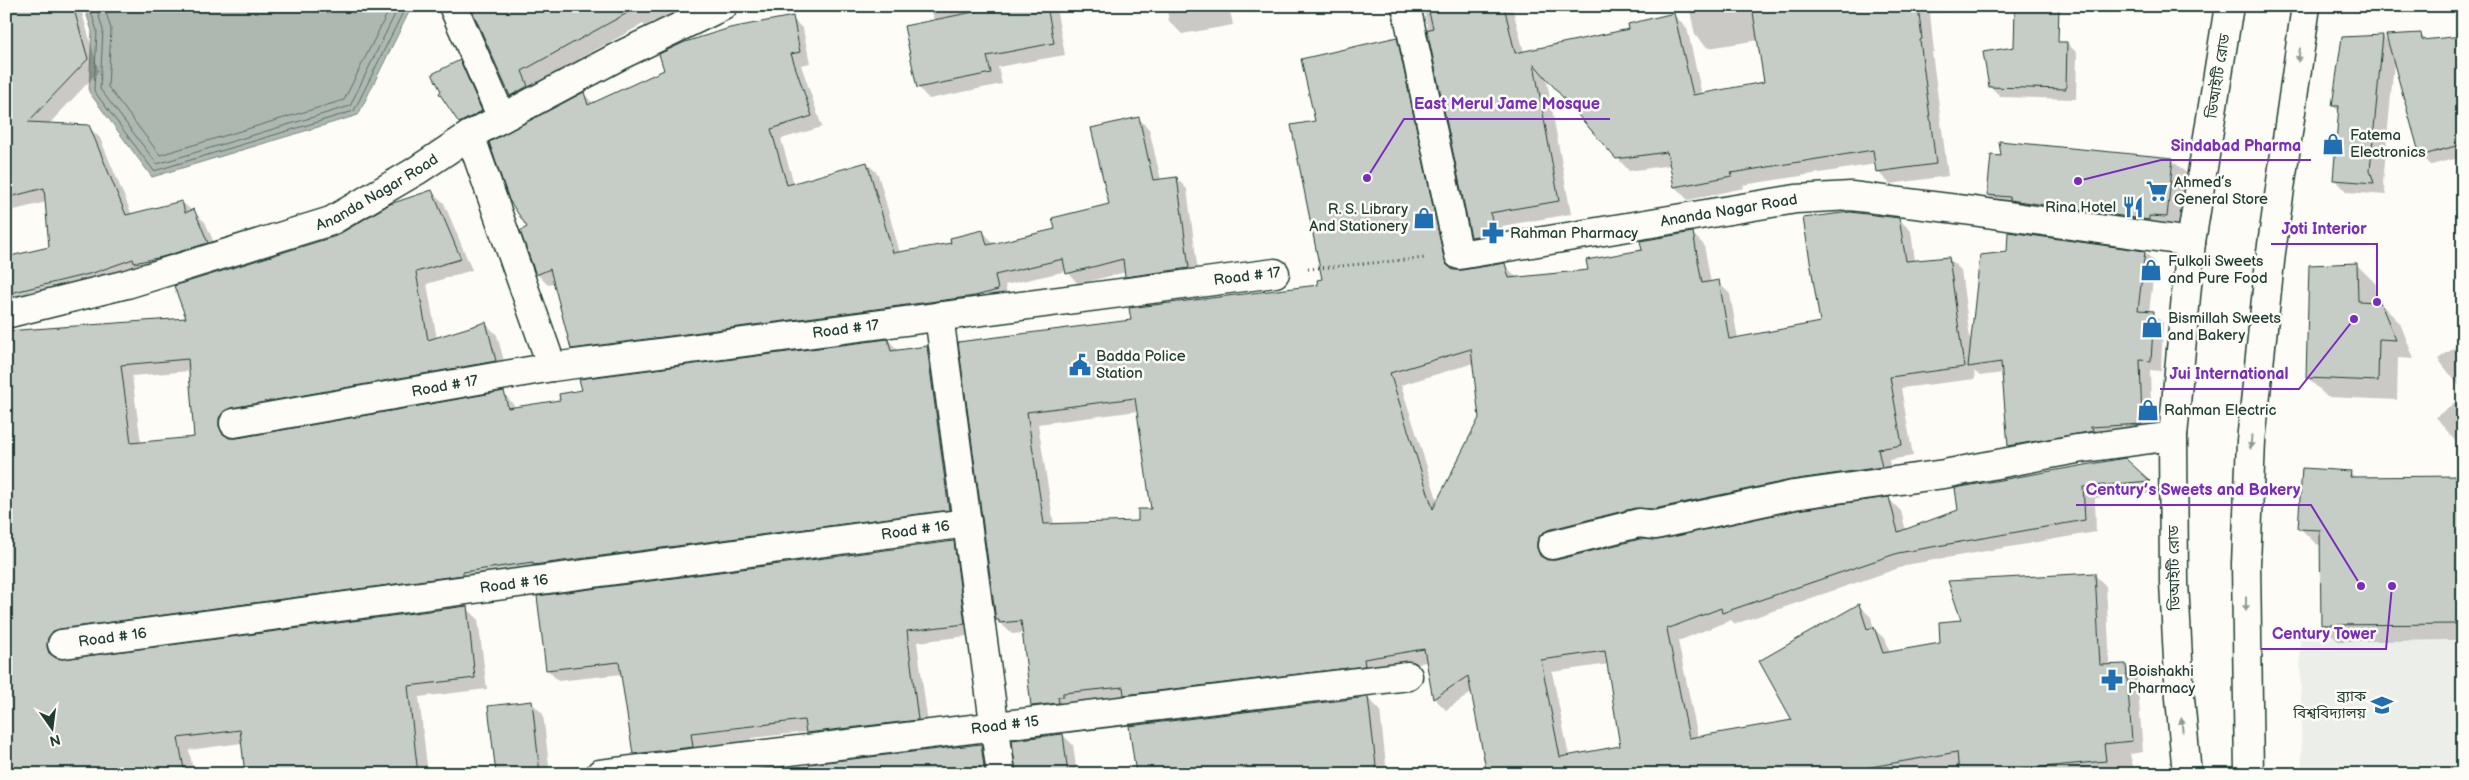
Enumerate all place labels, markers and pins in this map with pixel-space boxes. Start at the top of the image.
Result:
callout: East Merul Jame Mosque [1404,88,1610,119]
place label: Fatema Electronics [2350,126,2426,162]
callout: Sindabad Pharma [2161,129,2311,160]
shop icon: Fatema Electronics [2320,131,2346,157]
place label: Ahmed’s General Store [2174,173,2268,209]
supermarket icon: Ahmed’s General Store [2144,178,2170,204]
restaurant icon: Rina Hotel [2120,194,2146,220]
place label: Rina Hotel [2045,198,2116,217]
place label: R. S. Library And Stationery [1309,200,1408,236]
shop icon: R. S. Library And Stationery [1411,205,1437,231]
callout: Joti Interior [2271,213,2377,244]
pharmacy icon: Rahman Pharmacy [1480,220,1506,246]
place label: Rahman Pharmacy [1510,224,1638,243]
place label: Fulkoli Sweets and Pure Food [2168,252,2268,288]
shop icon: Fulkoli Sweets and Pure Food [2138,257,2164,283]
place label: Bismillah Sweets and Bakery [2168,309,2282,345]
shop icon: Bismillah Sweets and Bakery [2139,314,2165,340]
place label: Badda Police Station [1096,347,1186,383]
public building icon: Badda Police Station [1067,352,1093,378]
callout: Jui International [2160,358,2299,389]
shop icon: Rahman Electric [2135,397,2161,423]
place label: Rahman Electric [2164,401,2276,420]
callout: Century’s Sweets and Bakery [2076,474,2311,505]
callout: Century Tower [2261,618,2386,649]
place label: Boishakhi Pharmacy [2128,662,2195,698]
pharmacy icon: Boishakhi Pharmacy [2099,667,2125,693]
place label: ব্র্যাক বিশ্ববিদ্যালয় [2292,687,2367,723]
school or university icon: ব্র্যাক বিশ্ববিদ্যালয় [2369,692,2395,718]

